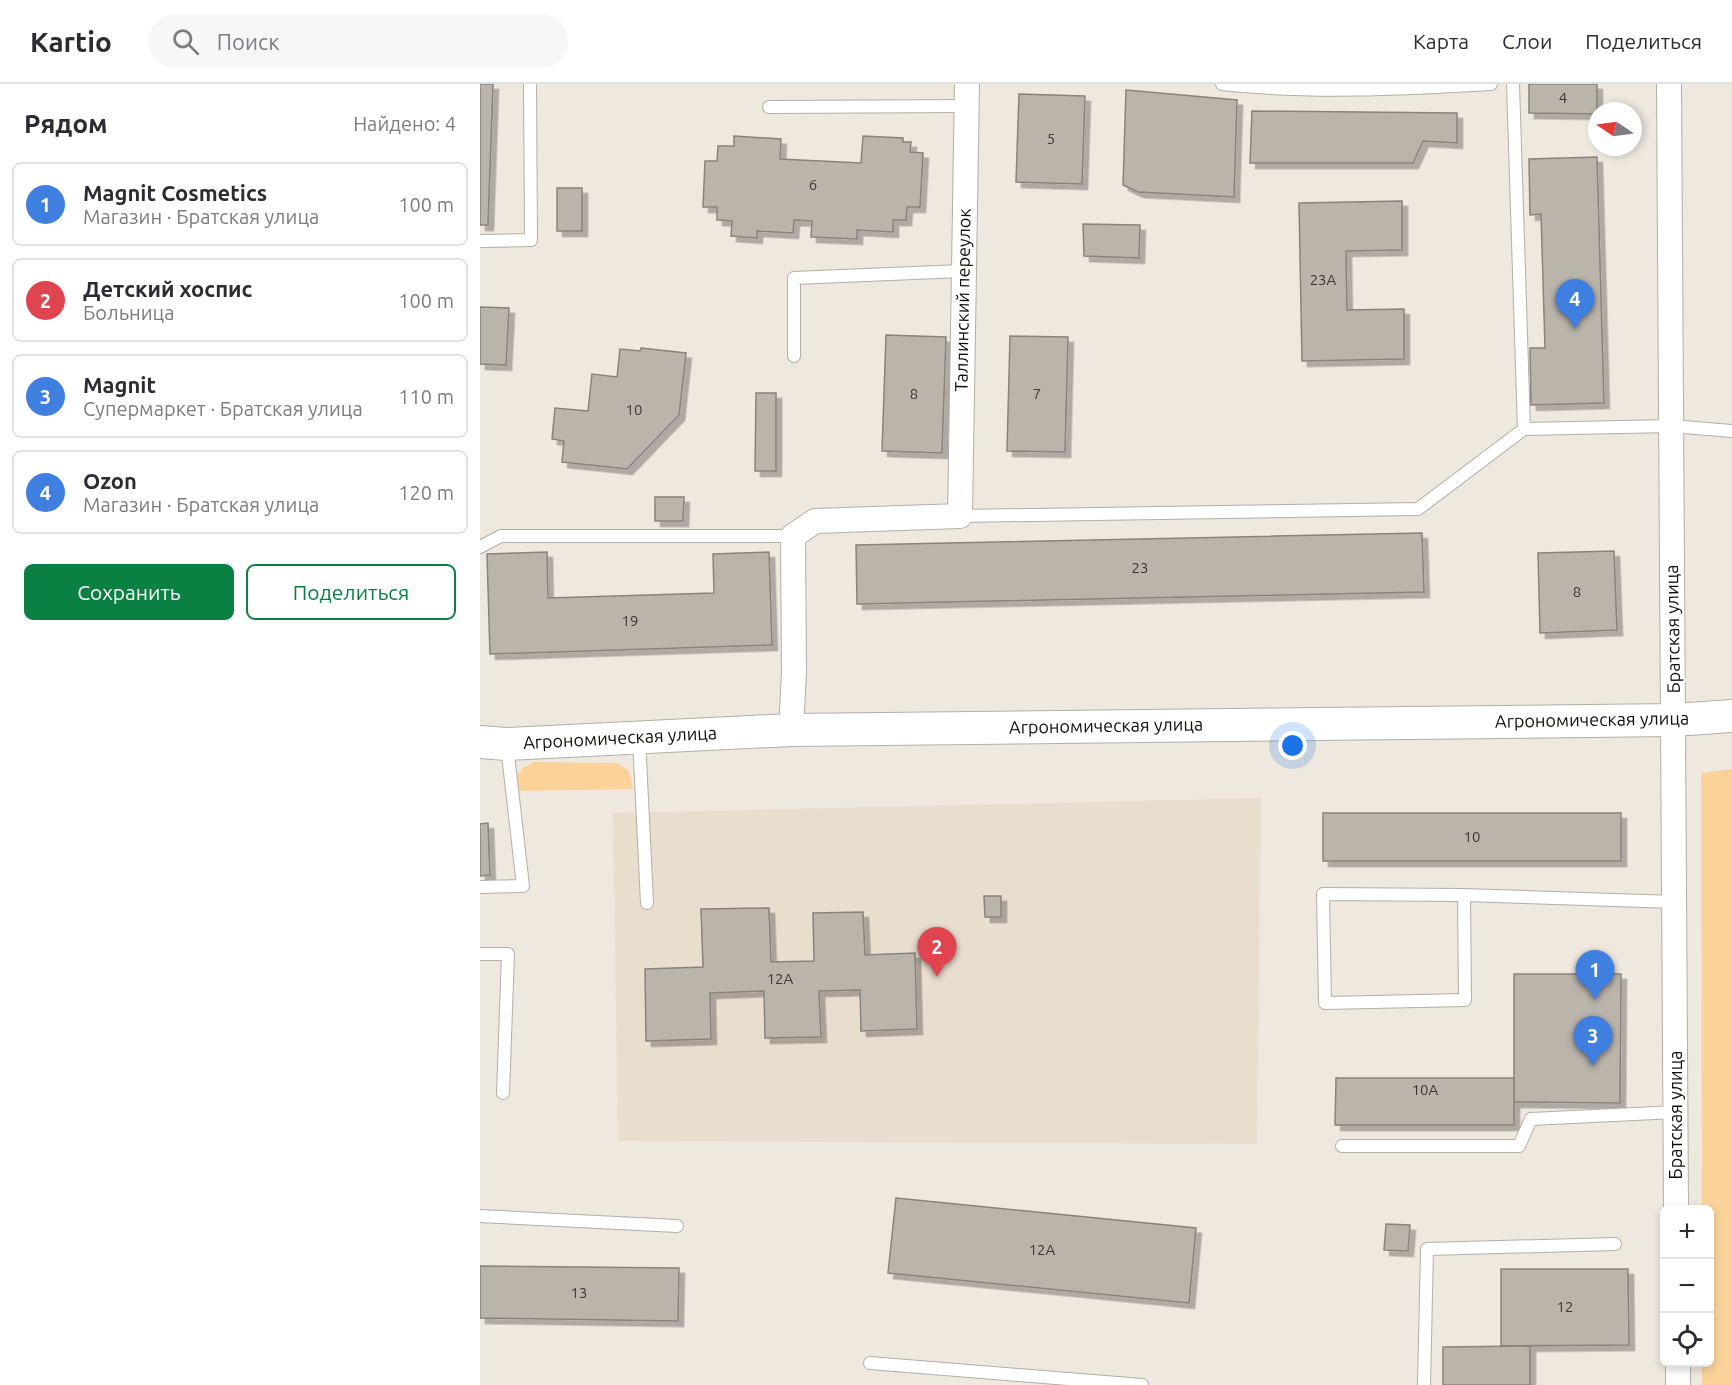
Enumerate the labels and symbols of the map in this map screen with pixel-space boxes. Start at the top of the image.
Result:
house number: 4 [1559,89,1567,106]
north arrow [1588,102,1642,156]
house number: 5 [1047,130,1055,147]
house number: 6 [809,176,817,193]
street label: Таллинский переулок [950,208,974,392]
house number: 23А [1310,271,1337,288]
pin: 4 [1556,280,1594,329]
house number: 8 [910,385,918,402]
house number: 7 [1033,385,1041,402]
house number: 10 [626,401,642,418]
house number: 23 [1132,559,1148,576]
street label: Братская улица [1661,564,1683,694]
house number: 8 [1573,583,1581,600]
house number: 19 [622,612,638,629]
street label: Агрономическая улица [1495,707,1689,731]
street label: Агрономическая улица [1009,713,1203,737]
street label: Агрономическая улица [522,722,717,752]
your location [1278,731,1307,760]
house number: 10 [1464,828,1480,845]
pin: 2 [918,928,956,977]
pin: 1 [1576,950,1614,1000]
house number: 12А [767,970,794,987]
pin: 3 [1574,1016,1612,1066]
street label: Братская улица [1665,1051,1685,1179]
house number: 10А [1412,1081,1439,1098]
house number: 12А [1029,1241,1056,1258]
house number: 13 [571,1284,587,1301]
house number: 12 [1557,1298,1573,1315]

